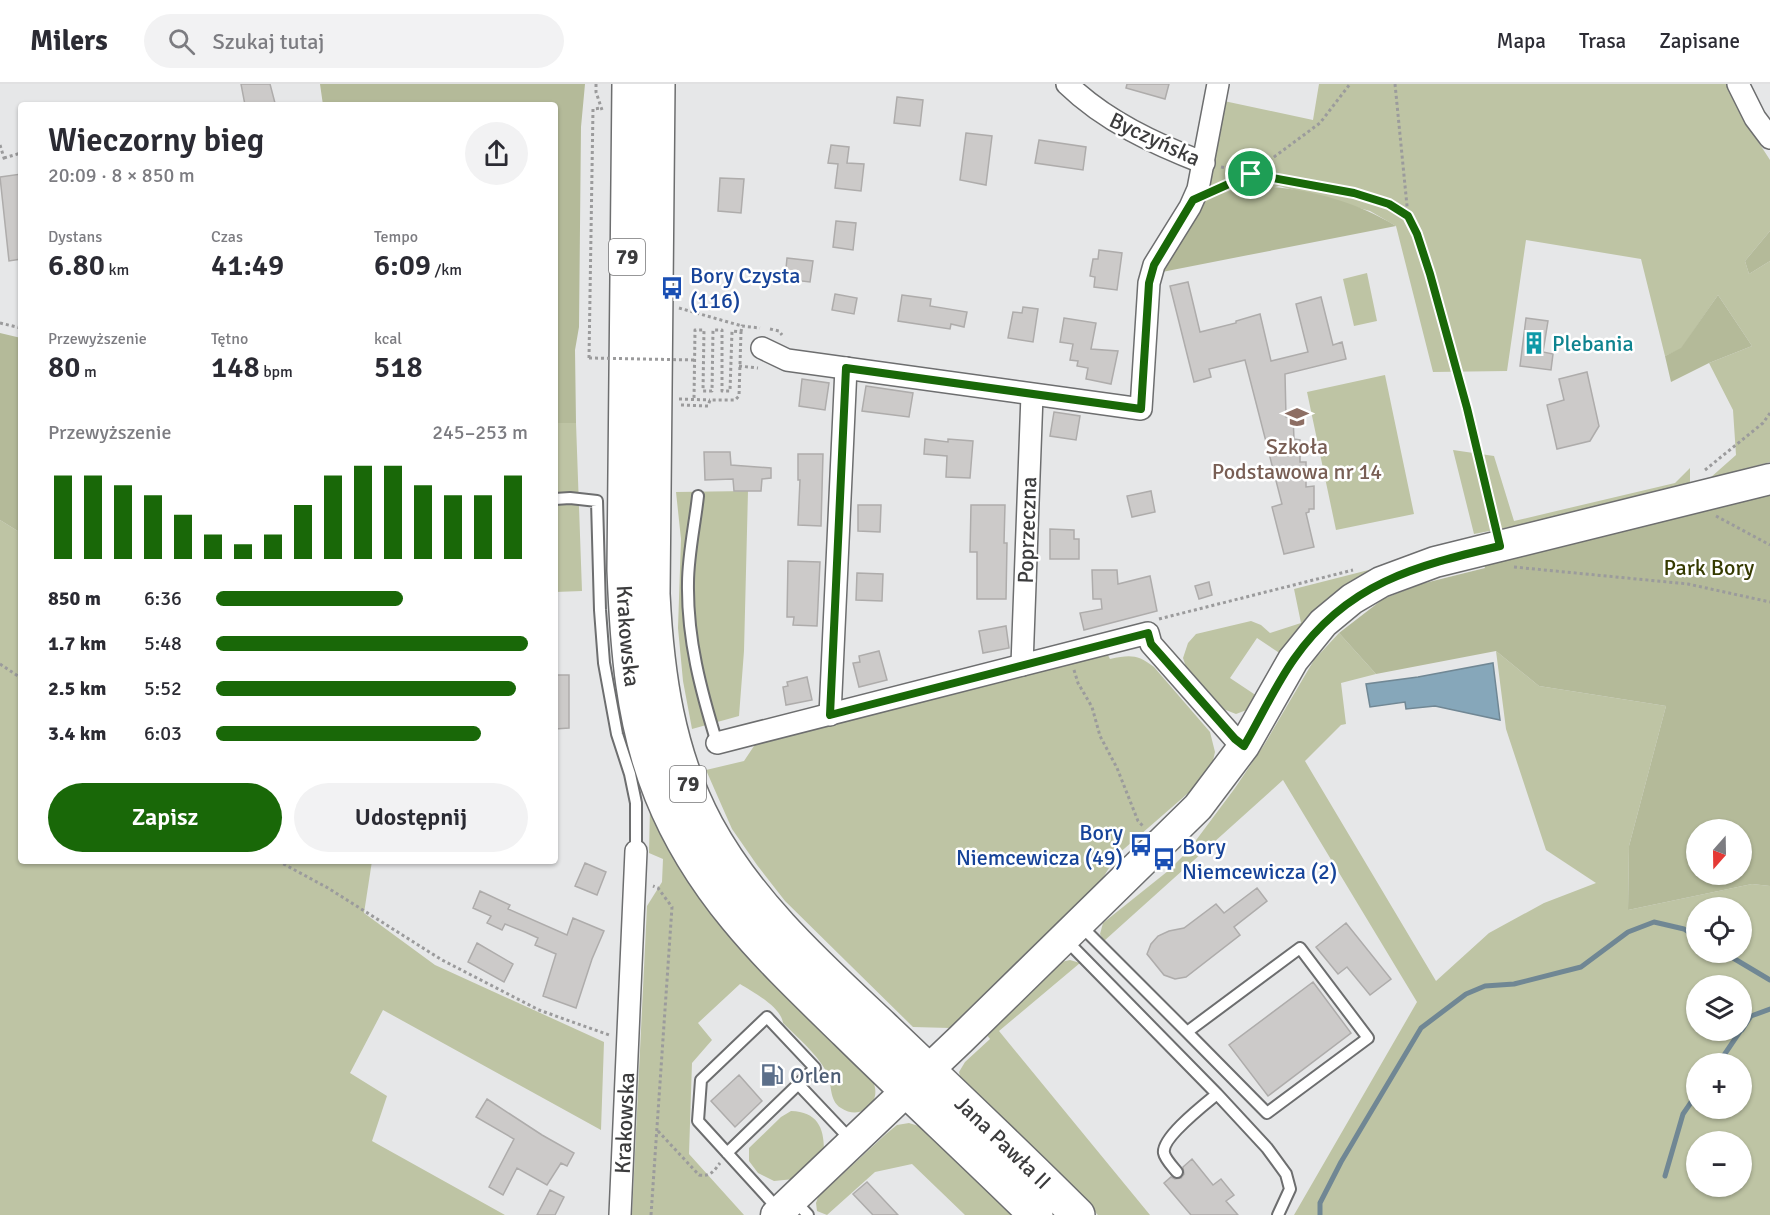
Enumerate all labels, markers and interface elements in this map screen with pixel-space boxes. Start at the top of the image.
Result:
search box [144,14,564,68]
text: Milers [30,24,108,58]
icon: search [165,25,198,58]
text: Szukaj tutaj [213,28,324,55]
text: Mapa [1496,28,1546,54]
text: Trasa [1579,28,1626,54]
text: Zapisane [1659,28,1740,54]
street label: Byczyńska [1105,106,1205,172]
text: Wieczorny bieg [48,120,264,161]
button: share [465,122,528,185]
pin [1225,148,1276,199]
icon: arrive [1234,157,1267,190]
text: 20:09 · 8 × 850 m [48,163,195,188]
text: Dystans [48,227,102,247]
text: Czas [211,227,243,247]
text: Tempo [374,227,418,247]
road number: 79 [609,239,645,275]
text: 6.80 [48,247,105,284]
text: 41:49 [211,247,284,284]
text: 6:09 [374,247,431,284]
text: km [105,260,129,280]
text: /km [431,260,462,280]
place label: Bory Czysta (116) [690,262,800,314]
bus stop icon: Bory Czysta (116) [659,275,685,301]
text: Przewyższenie [48,329,147,349]
text: Tętno [211,329,248,349]
text: kcal [374,329,402,349]
building icon: Plebania [1521,330,1547,356]
place label: Plebania [1552,330,1634,357]
text: 80 [48,349,80,386]
text: 148 [211,349,260,386]
text: 518 [374,349,423,386]
text: m [80,362,97,382]
text: bpm [260,362,293,382]
school or university icon: Szkoła Podstawowa nr 14 [1284,404,1310,430]
text: Przewyższenie [48,420,171,445]
text: 245–253 m [432,420,528,445]
place label: Szkoła Podstawowa nr 14 [1212,433,1382,485]
street label: Poprzeczna [1012,476,1042,584]
park label: Park Bory [1664,554,1755,581]
street label: Krakowska [611,584,647,688]
text: 850 m [48,586,101,611]
text: 6:36 [144,586,182,611]
text: 1.7 km [48,631,106,656]
text: 5:48 [144,631,182,656]
text: 2.5 km [48,676,106,701]
text: 5:52 [144,676,182,701]
text: 3.4 km [48,721,106,746]
text: 6:03 [144,721,182,746]
road number: 79 [670,766,706,802]
button: Zapisz [48,783,282,852]
button: Udostępnij [294,783,528,852]
place label: Bory Niemcewicza (49) [956,819,1124,871]
north arrow [1686,819,1752,885]
map controls [1686,819,1752,1197]
bus stop icon: Bory Niemcewicza (49) [1128,832,1154,858]
place label: Bory Niemcewicza (2) [1182,833,1337,885]
bus stop icon: Bory Niemcewicza (2) [1151,846,1177,872]
button: locate [1686,897,1752,963]
button: layers [1686,975,1752,1041]
button: + [1686,1053,1752,1119]
fuel station icon: Orlen [759,1062,785,1088]
place label: Orlen [790,1062,842,1089]
street label: Krakowska [608,1072,640,1175]
street label: Jana Pawła II [949,1089,1057,1195]
button: − [1686,1131,1752,1197]

